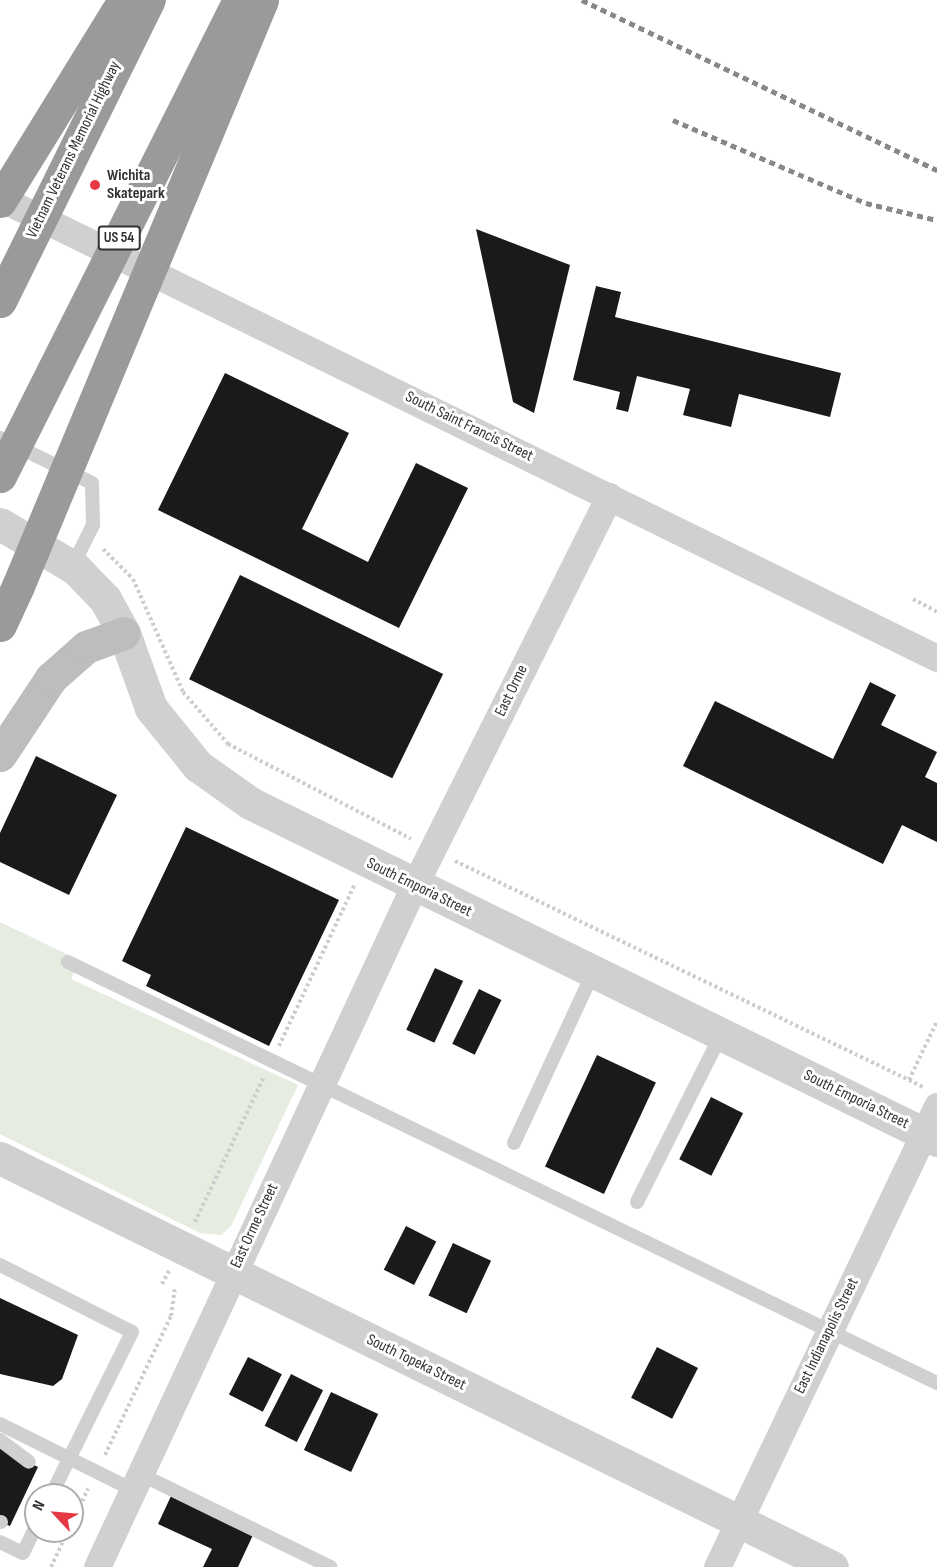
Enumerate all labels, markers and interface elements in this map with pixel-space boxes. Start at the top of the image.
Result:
street label: Vietnam Veterans Memorial Highway [23,58,125,242]
place label: Wichita Skatepark [107,166,165,204]
marker: Wichita Skatepark [88,178,102,192]
road number: US 54 [96,226,142,250]
street label: South Saint Francis Street [402,388,536,466]
street label: East Orme [491,662,533,720]
street label: South Emporia Street [363,854,475,922]
street label: South Emporia Street [800,1066,912,1134]
street label: East Orme Street [227,1181,283,1271]
street label: East Indianapolis Street [791,1275,863,1397]
street label: South Topeka Street [363,1331,469,1395]
north arrow [24,1483,84,1543]
text: N [29,1498,50,1514]

